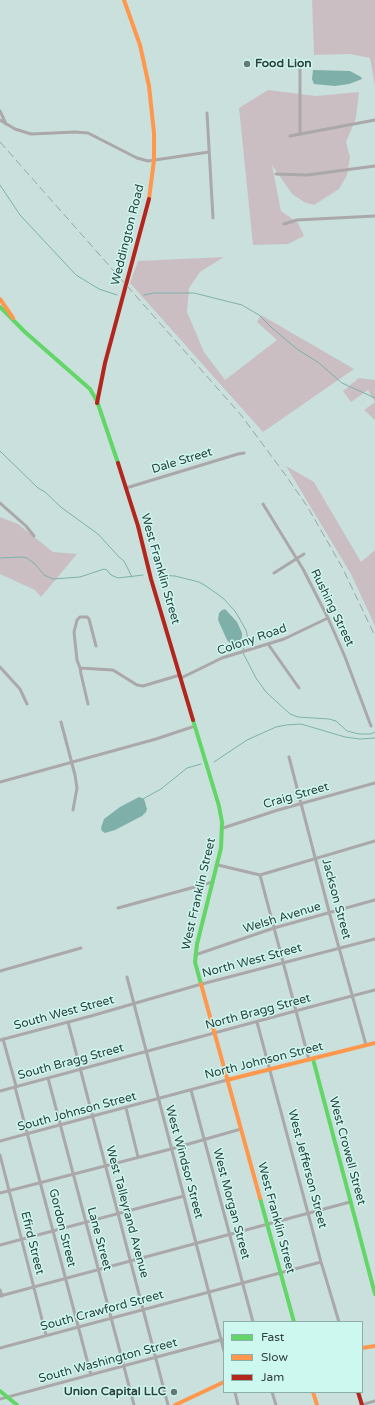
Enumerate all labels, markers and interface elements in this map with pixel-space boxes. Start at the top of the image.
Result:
place label: Food Lion [255,57,312,71]
marker: Food Lion [242,59,252,69]
street label: Weddington Road [108,183,148,287]
street label: Dale Street [150,445,214,477]
street label: West Franklin Street [137,512,183,626]
street label: Rushing Street [307,567,357,649]
street label: Colony Road [215,621,289,659]
street label: Craig Street [262,780,330,812]
street label: West Franklin Street [179,837,219,951]
street label: Jackson Street [318,857,354,941]
street label: Welsh Avenue [241,899,323,937]
street label: North West Street [201,941,303,981]
street label: North Bragg Street [204,991,312,1033]
street label: South West Street [12,993,116,1033]
street label: North Johnson Street [203,1039,325,1083]
street label: South Bragg Street [16,1041,126,1083]
street label: South Johnson Street [16,1089,138,1135]
street label: West Crowell Street [326,1095,368,1207]
street label: West Windsor Street [162,1104,206,1220]
street label: West Jefferson Street [284,1108,330,1230]
street label: West Talleyrand Avenue [102,1144,152,1280]
street label: West Morgan Street [209,1147,253,1261]
street label: West Franklin Street [254,1161,298,1275]
street label: Gordon Street [45,1187,79,1269]
street label: Lane Street [84,1206,114,1272]
street label: Efird Street [17,1210,47,1276]
street label: South Crawford Street [39,1288,165,1334]
legend [223,1321,363,1393]
text: Fast [261,1330,284,1344]
street label: South Washington Street [37,1336,179,1386]
text: Slow [261,1350,288,1364]
text: Jam [261,1370,284,1384]
place label: Union Capital LLC [64,1385,166,1399]
marker: Union Capital LLC [169,1387,179,1397]

